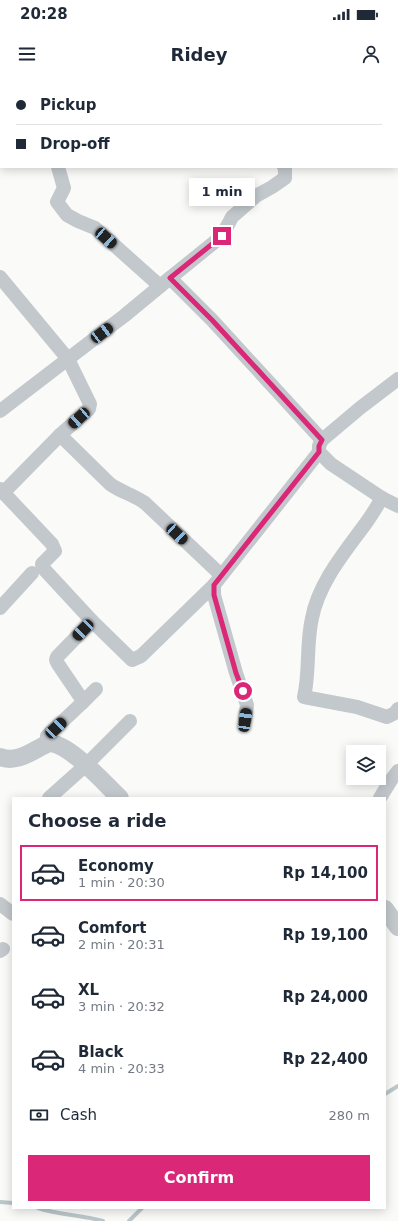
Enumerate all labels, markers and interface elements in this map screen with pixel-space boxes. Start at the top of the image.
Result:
text: 20:28 [20,5,68,23]
icon: menu [16,43,38,65]
icon: person [360,43,382,65]
text: Ridey [171,44,227,65]
text: Pickup [40,96,96,114]
text: Drop-off [40,135,110,153]
callout: 1 min [189,178,255,206]
text: 1 min [202,184,242,199]
car [93,226,119,250]
route end [213,227,231,245]
car [89,321,115,345]
car [66,406,92,430]
car [164,521,190,547]
car [70,617,96,643]
route start [234,682,252,700]
car [237,707,253,733]
car [43,715,69,741]
map controls [346,745,386,785]
button: layers [346,745,386,785]
text: Choose a ride [28,810,167,831]
icon: car [30,855,66,891]
text: Economy [78,857,154,875]
text: Rp 14,100 [283,864,368,882]
text: 1 min · 20:30 [78,875,165,890]
icon: car [30,917,66,953]
text: Comfort [78,919,146,937]
text: Rp 19,100 [283,926,368,944]
text: 2 min · 20:31 [78,937,165,952]
icon: car [30,979,66,1015]
text: XL [78,981,99,999]
text: Rp 24,000 [283,988,368,1006]
text: 3 min · 20:32 [78,999,165,1014]
icon: car [30,1041,66,1077]
text: Black [78,1043,124,1061]
text: Rp 22,400 [283,1050,368,1068]
text: 4 min · 20:33 [78,1061,165,1076]
icon: cash [28,1104,50,1126]
text: Cash [60,1106,97,1124]
text: 280 m [328,1108,370,1123]
button: Confirm [28,1155,370,1201]

